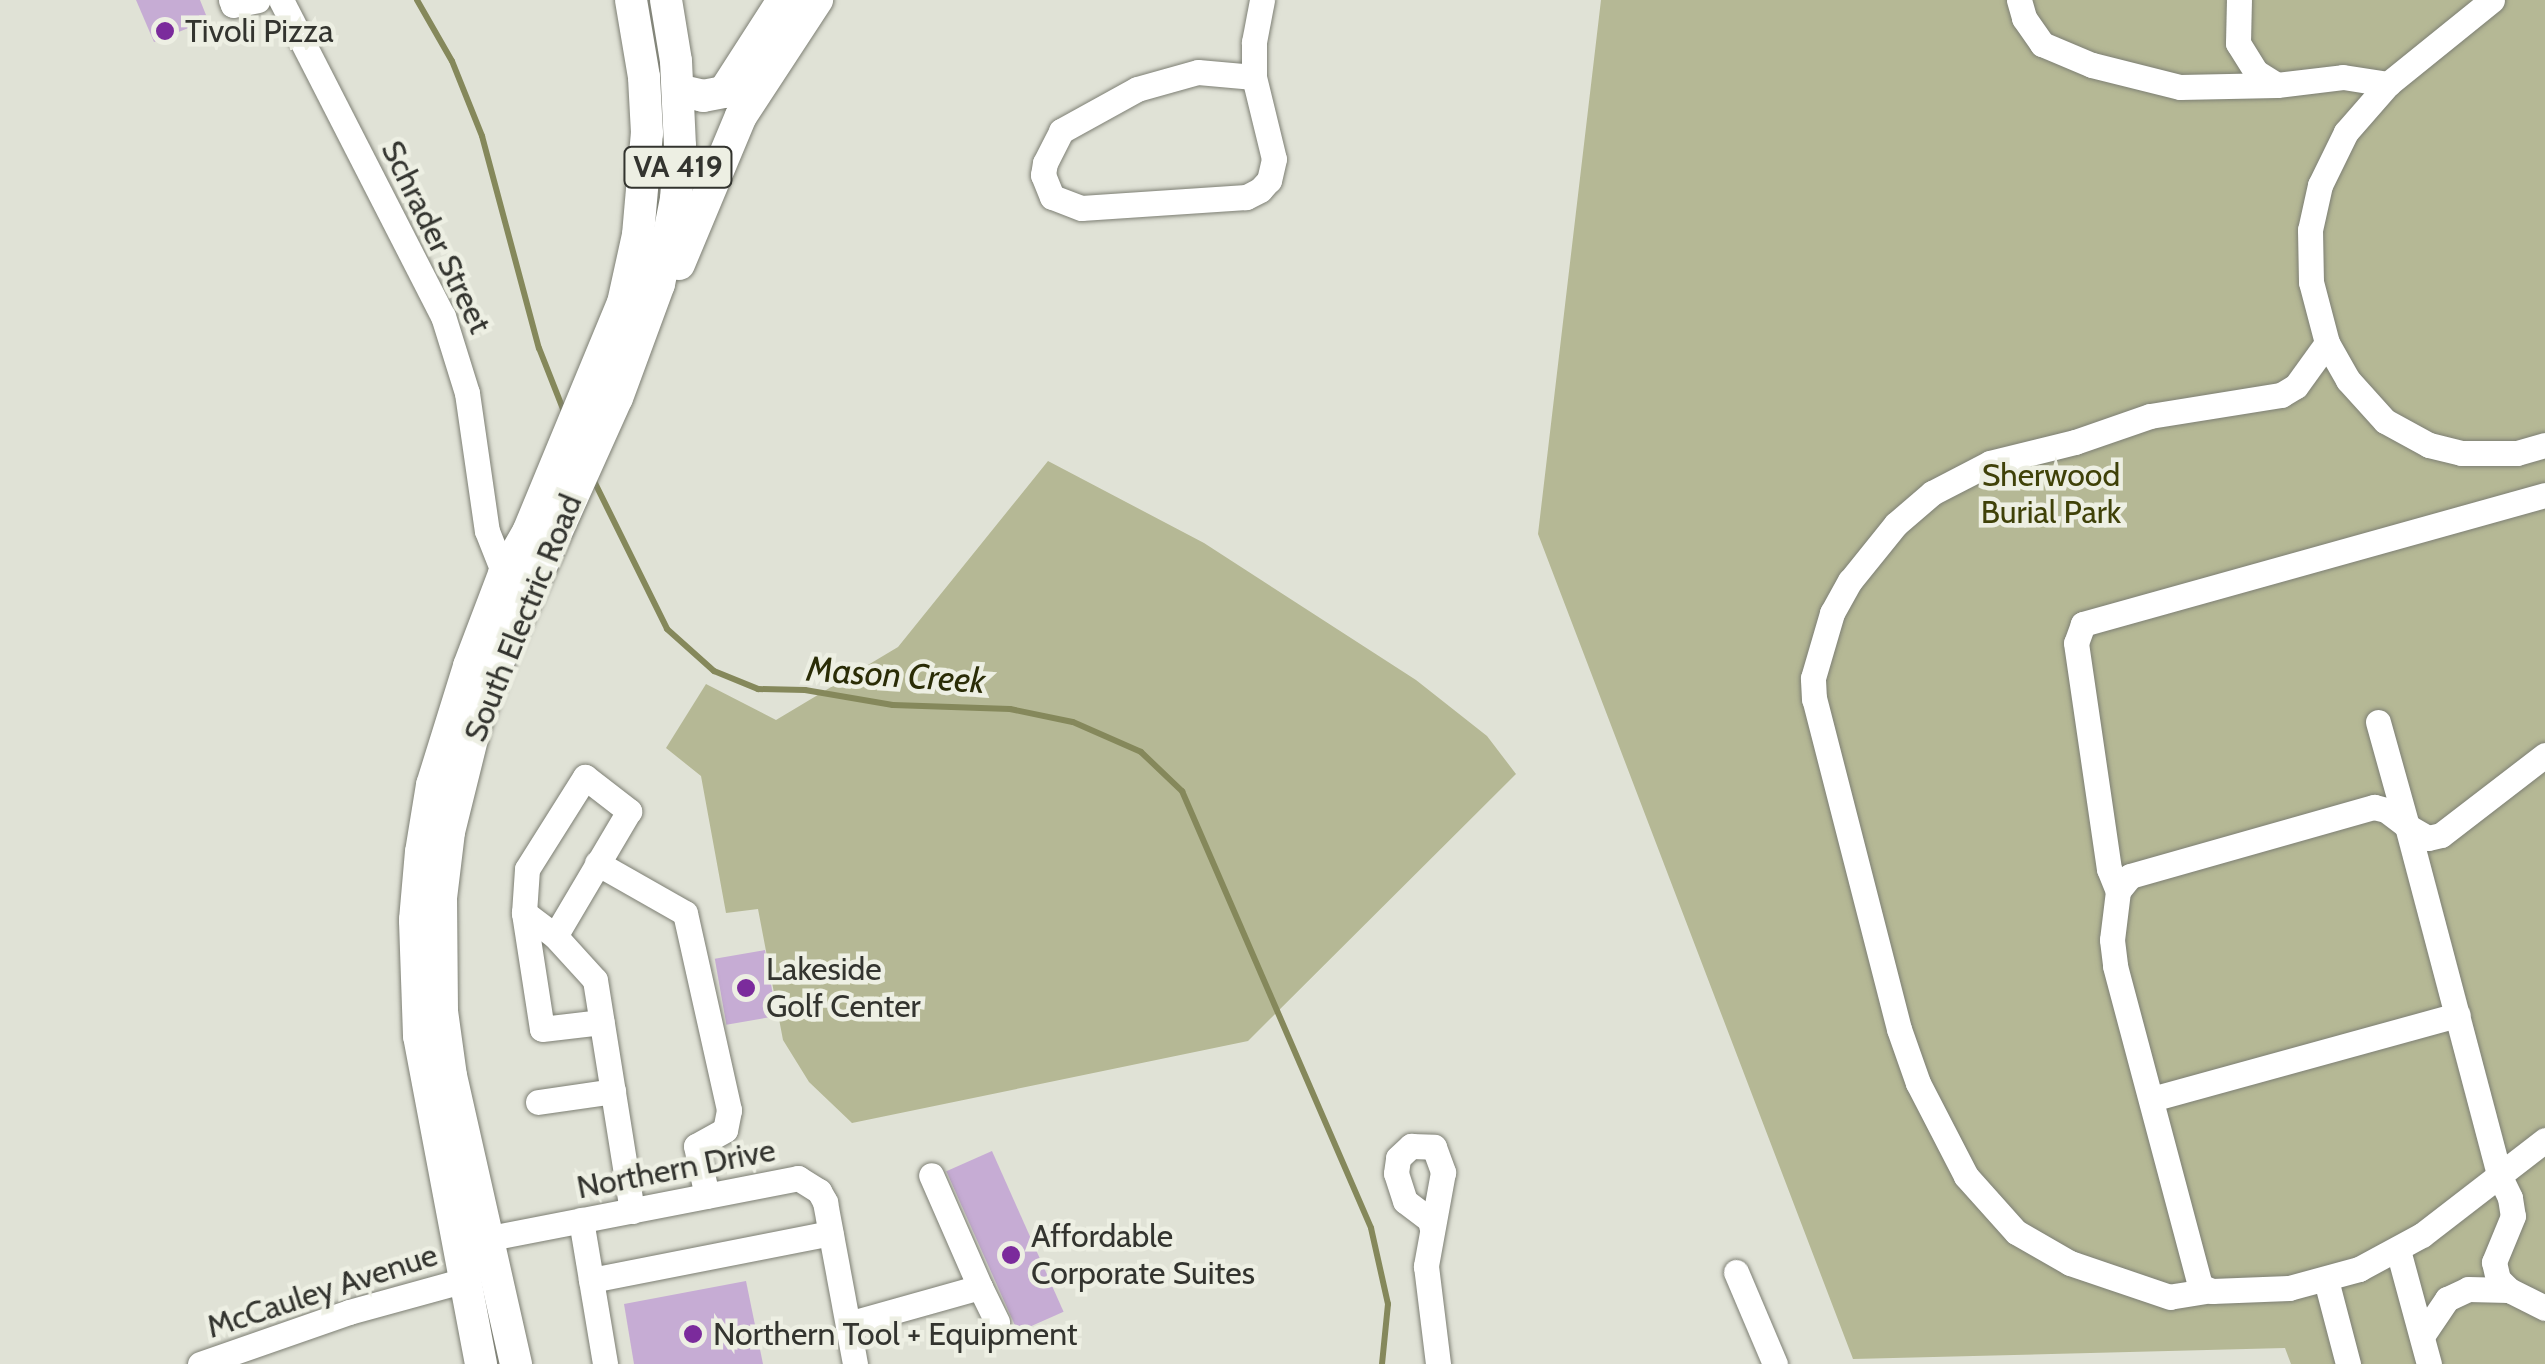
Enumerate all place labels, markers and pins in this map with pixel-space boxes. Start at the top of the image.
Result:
place label: Tivoli Pizza [185,12,334,50]
marker: Tivoli Pizza [154,20,176,42]
place label: Lakeside Golf Center [766,951,921,1026]
marker: Lakeside Golf Center [735,977,757,999]
place label: Affordable Corporate Suites [1031,1218,1255,1293]
marker: Affordable Corporate Suites [1000,1244,1022,1266]
place label: Northern Tool + Equipment [713,1315,1078,1353]
marker: Northern Tool + Equipment [682,1323,704,1345]

